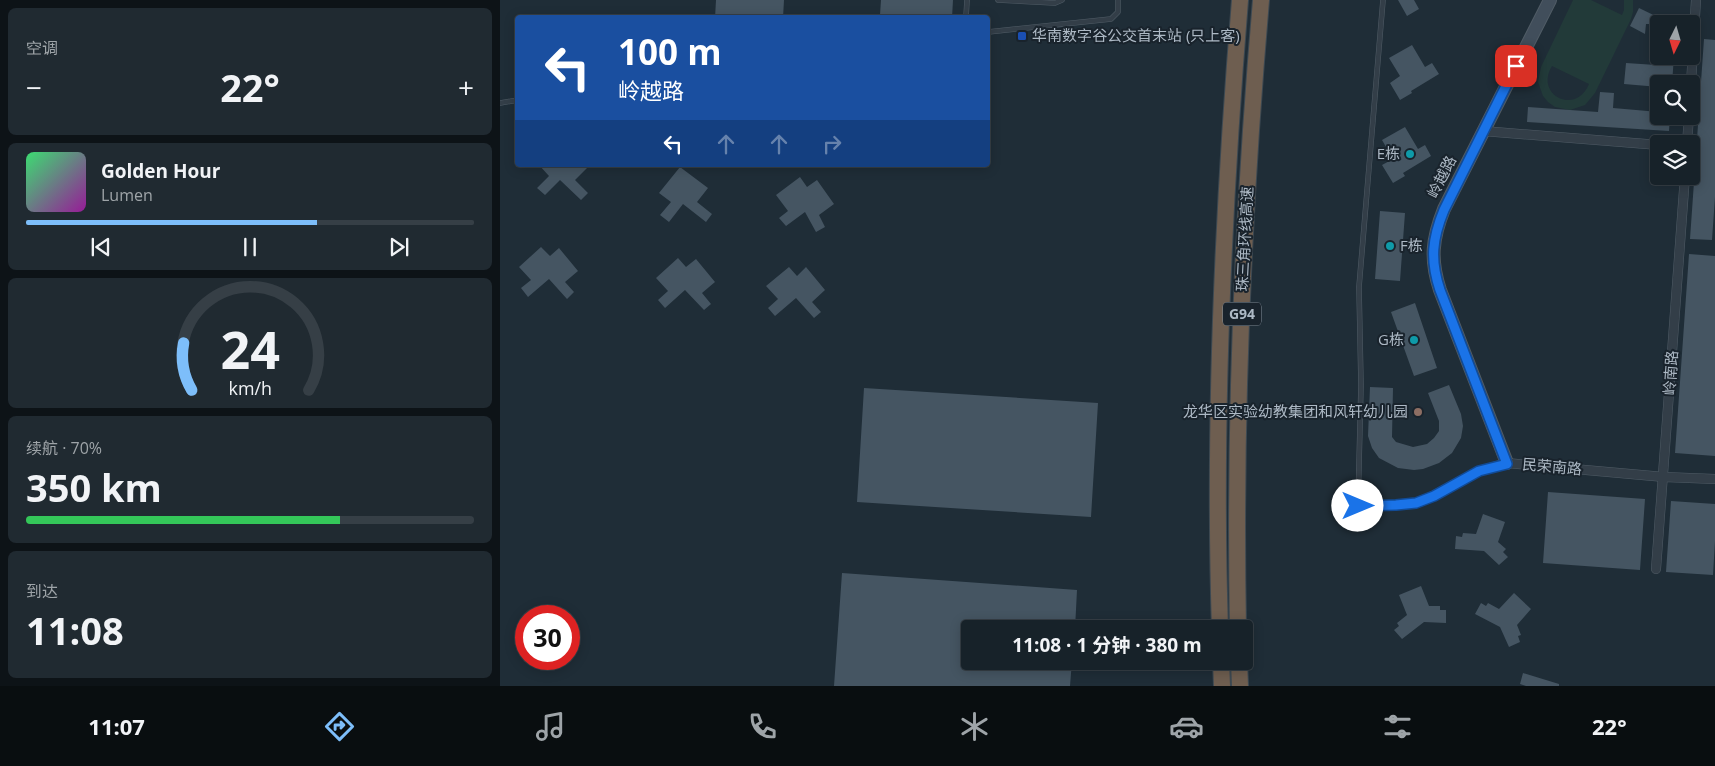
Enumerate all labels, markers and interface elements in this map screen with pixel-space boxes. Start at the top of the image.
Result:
north arrow [1650,15,1700,65]
map controls [1650,15,1700,185]
place label: 华南数字谷公交首末站 (只上客) [1032,25,1240,45]
text: 100 m [618,28,722,75]
marker: 华南数字谷公交首末站 (只上客) [1016,30,1028,42]
icon: left [535,35,600,100]
text: 空调 [26,37,58,59]
pin [1495,45,1537,87]
icon: arrive [1502,52,1530,80]
text: 22° [220,61,280,113]
text: − [26,68,42,106]
text: + [458,68,474,106]
text: 岭越路 [618,75,684,105]
button: search [1650,75,1700,125]
icon: left [659,130,687,158]
icon: ahead [712,130,740,158]
icon: ahead [765,130,793,158]
icon: right [818,130,846,158]
button: layers [1650,135,1700,185]
place label: E栋 [1377,143,1400,163]
marker: E栋 [1404,148,1416,160]
street label: 岭越路 [1422,152,1460,201]
text: Golden Hour [101,158,220,184]
text: Lumen [101,184,153,206]
street label: 珠三角环线高速 [1231,186,1257,292]
icon: previous [87,233,115,261]
icon: pause [236,233,264,261]
icon: next [385,233,413,261]
place label: F栋 [1400,235,1423,255]
marker: F栋 [1384,240,1396,252]
road number: G94 [1223,302,1261,326]
text: 24 [220,313,280,384]
place label: G栋 [1378,329,1404,349]
marker: G栋 [1408,334,1420,346]
street label: 岭南路 [1658,350,1682,396]
text: km/h [228,376,272,400]
place label: 龙华区实验幼教集团和风轩幼儿园 [1183,401,1408,421]
marker: 龙华区实验幼教集团和风轩幼儿园 [1412,406,1424,418]
text: 续航 · 70% [26,437,102,459]
street label: 民荣南路 [1521,453,1583,479]
text: 350 km [26,461,162,513]
position arrow [1331,479,1383,531]
text: 到达 [26,580,58,602]
text: 11:08 [26,604,124,656]
speed limit sign: 30 [515,605,580,670]
text: 11:08 · 1 分钟 · 380 m [1012,632,1202,658]
icon: directions [322,709,357,744]
icon: music [533,709,568,744]
icon: phone [745,709,780,744]
icon: climate [957,709,992,744]
icon: car [1169,709,1204,744]
icon: filters [1380,709,1415,744]
text: 11:07 [88,711,145,741]
text: 22° [1592,711,1627,741]

